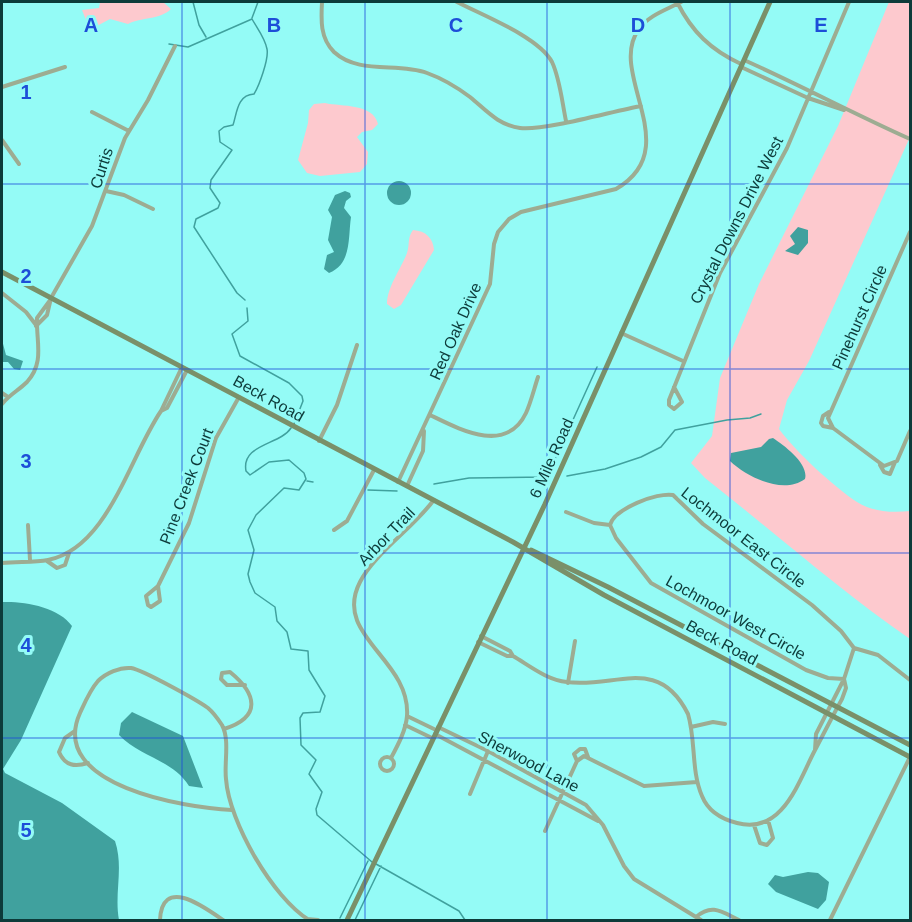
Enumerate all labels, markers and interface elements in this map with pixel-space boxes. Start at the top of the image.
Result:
text: A [84,14,98,36]
text: B [267,14,281,36]
text: C [449,14,463,36]
text: D [631,14,645,36]
text: E [814,14,828,36]
text: 1 [20,81,32,103]
street label: Crystal Downs Drive West [687,133,786,307]
street label: Curtis [87,146,116,191]
street label: Pinehurst Circle [829,262,890,372]
text: 2 [20,265,32,287]
street label: Red Oak Drive [426,280,485,383]
street label: Beck Road [230,372,307,425]
street label: 6 Mile Road [526,416,577,501]
street label: Pine Creek Court [157,425,217,547]
text: 3 [20,450,32,472]
street label: Lochmoor East Circle [678,484,809,591]
street label: Arbor Trail [355,504,418,569]
street label: Lochmoor West Circle [663,572,809,663]
street label: Beck Road [683,617,760,668]
text: 4 [20,634,32,656]
street label: Sherwood Lane [475,728,582,795]
text: 5 [20,819,32,841]

